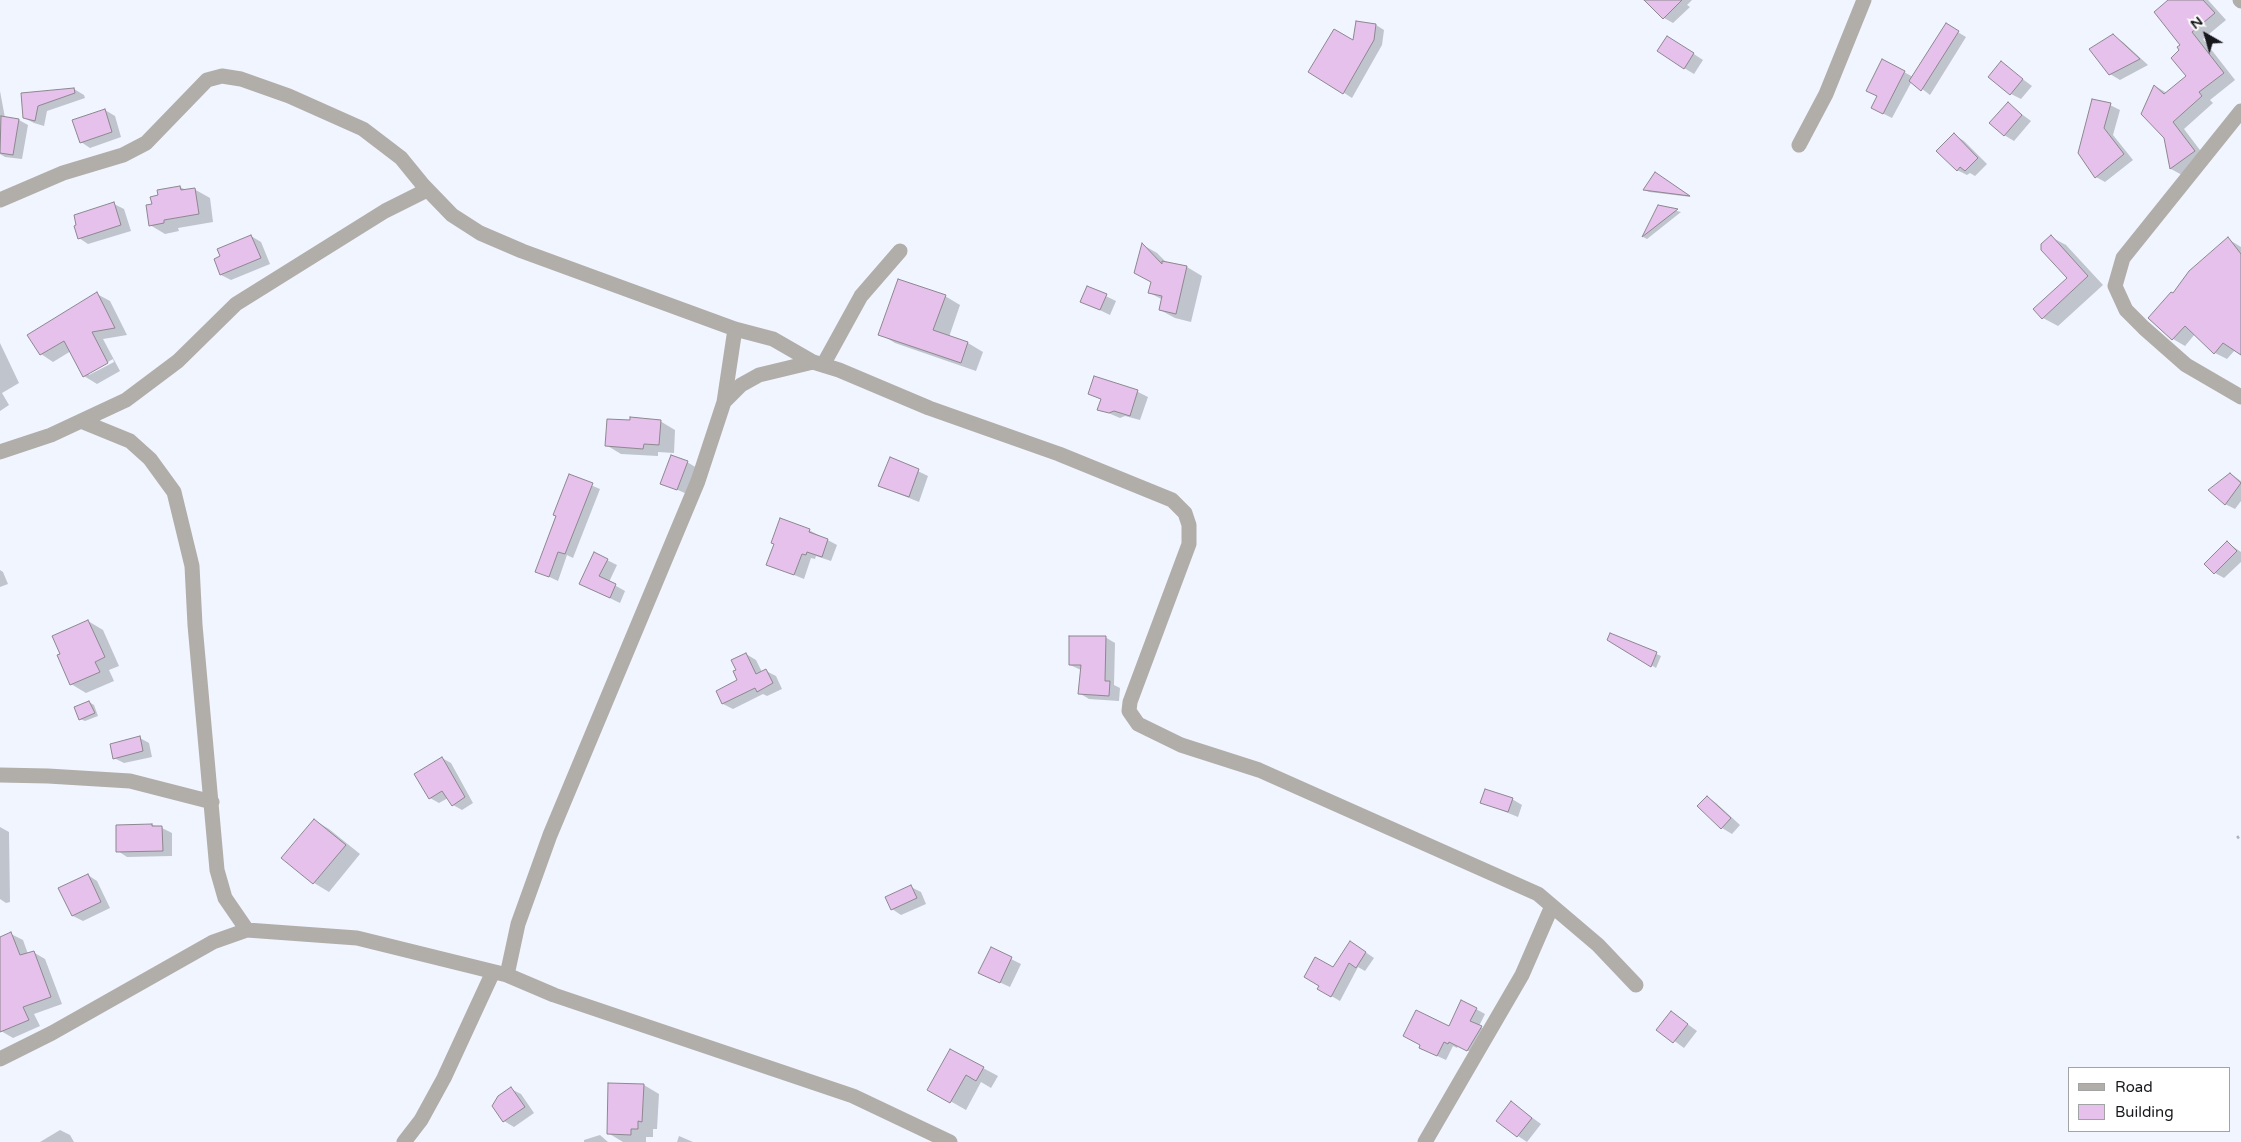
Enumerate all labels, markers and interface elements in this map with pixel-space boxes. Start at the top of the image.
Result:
north arrow [2181,10,2231,60]
text: N [2187,13,2206,33]
legend [2068,1067,2231,1132]
text: Road [2115,1078,2153,1096]
text: Building [2115,1103,2174,1121]

